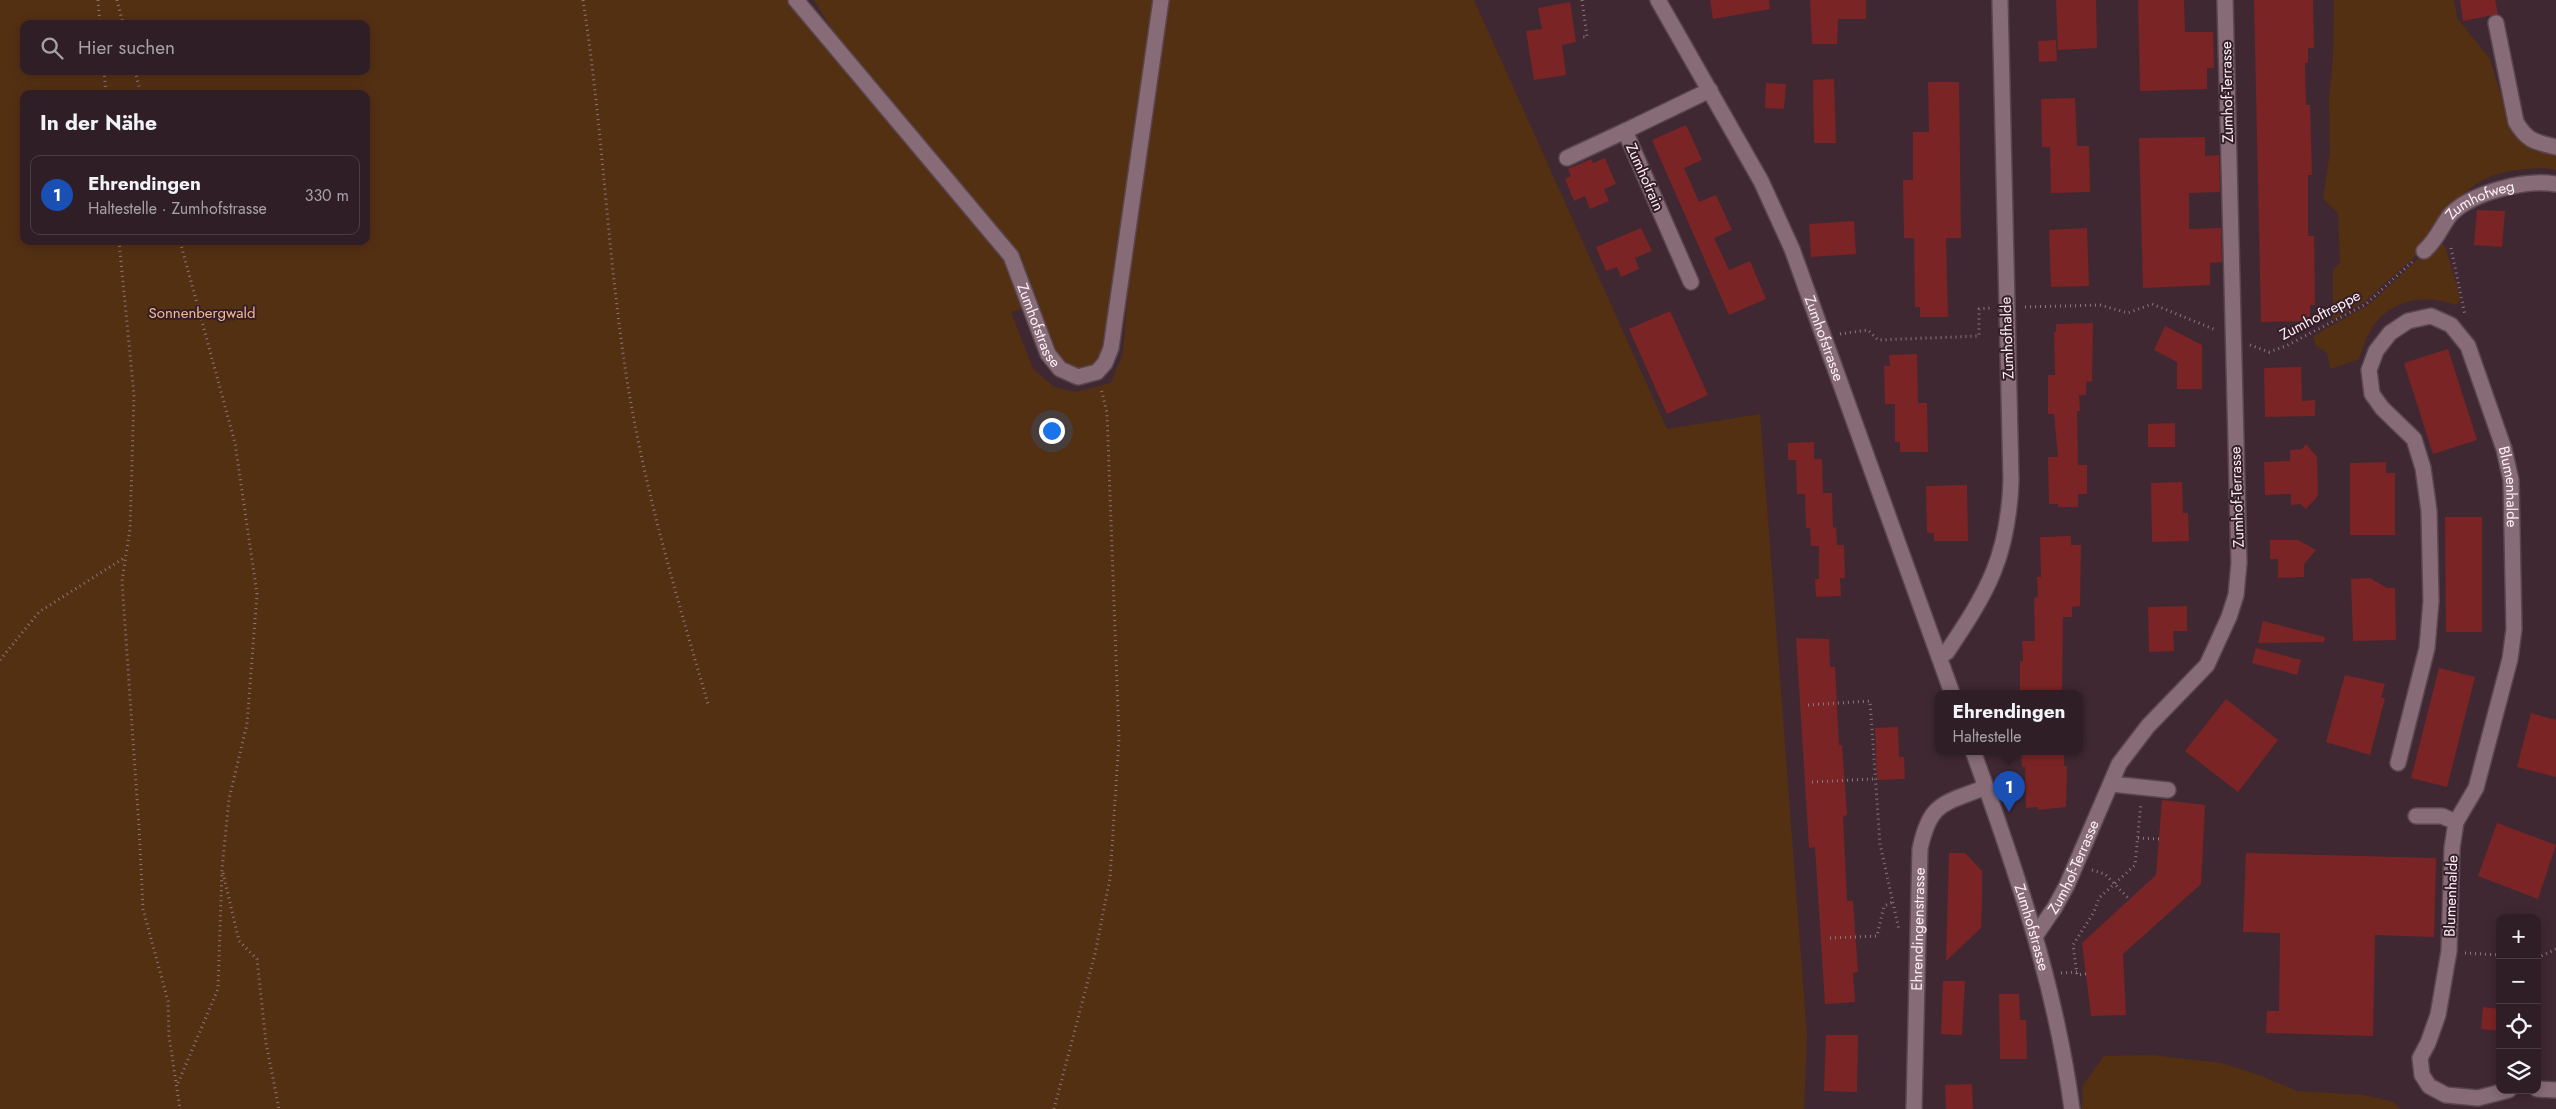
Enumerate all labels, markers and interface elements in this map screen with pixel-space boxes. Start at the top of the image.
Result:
search box [20,20,370,75]
icon: search [38,34,66,62]
text: Hier suchen [78,34,175,61]
street label: Zumhof-Terrasse [2215,41,2239,143]
text: In der Nähe [40,108,157,138]
street label: Zumhofrain [1620,140,1670,214]
text: Ehrendingen [88,170,201,197]
street label: Zumhofweg [2440,175,2516,224]
text: 1 [53,184,61,207]
text: 330 m [305,184,349,207]
text: Haltestelle · Zumhofstrasse [88,197,267,220]
street label: Zumhofstrasse [1011,280,1066,373]
street label: Zumhoftreppe [2276,284,2365,346]
street label: Zumhofstrasse [1799,293,1850,385]
street label: Zumhofhalde [1995,296,2019,380]
park label: Sonnenbergwald [149,302,255,324]
your location [1039,418,1065,444]
street label: Blumenhalde [2493,444,2523,528]
street label: Zumhof-Terrasse [2224,446,2250,548]
popup [1935,690,2083,755]
text: Ehrendingen [1953,698,2065,725]
text: Haltestelle [1953,725,2022,748]
pin: 1 [1993,771,2025,812]
street label: Zumhof-Terrasse [2042,816,2105,919]
street label: Blumenhalde [2439,854,2463,937]
street label: Ehrendingenstrasse [1906,867,1931,991]
street label: Zumhofstrasse [2009,881,2055,974]
map controls [2496,914,2541,1094]
button: + [2496,914,2541,959]
button: − [2496,959,2541,1004]
button: locate [2496,1004,2541,1049]
button: layers [2496,1049,2541,1094]

